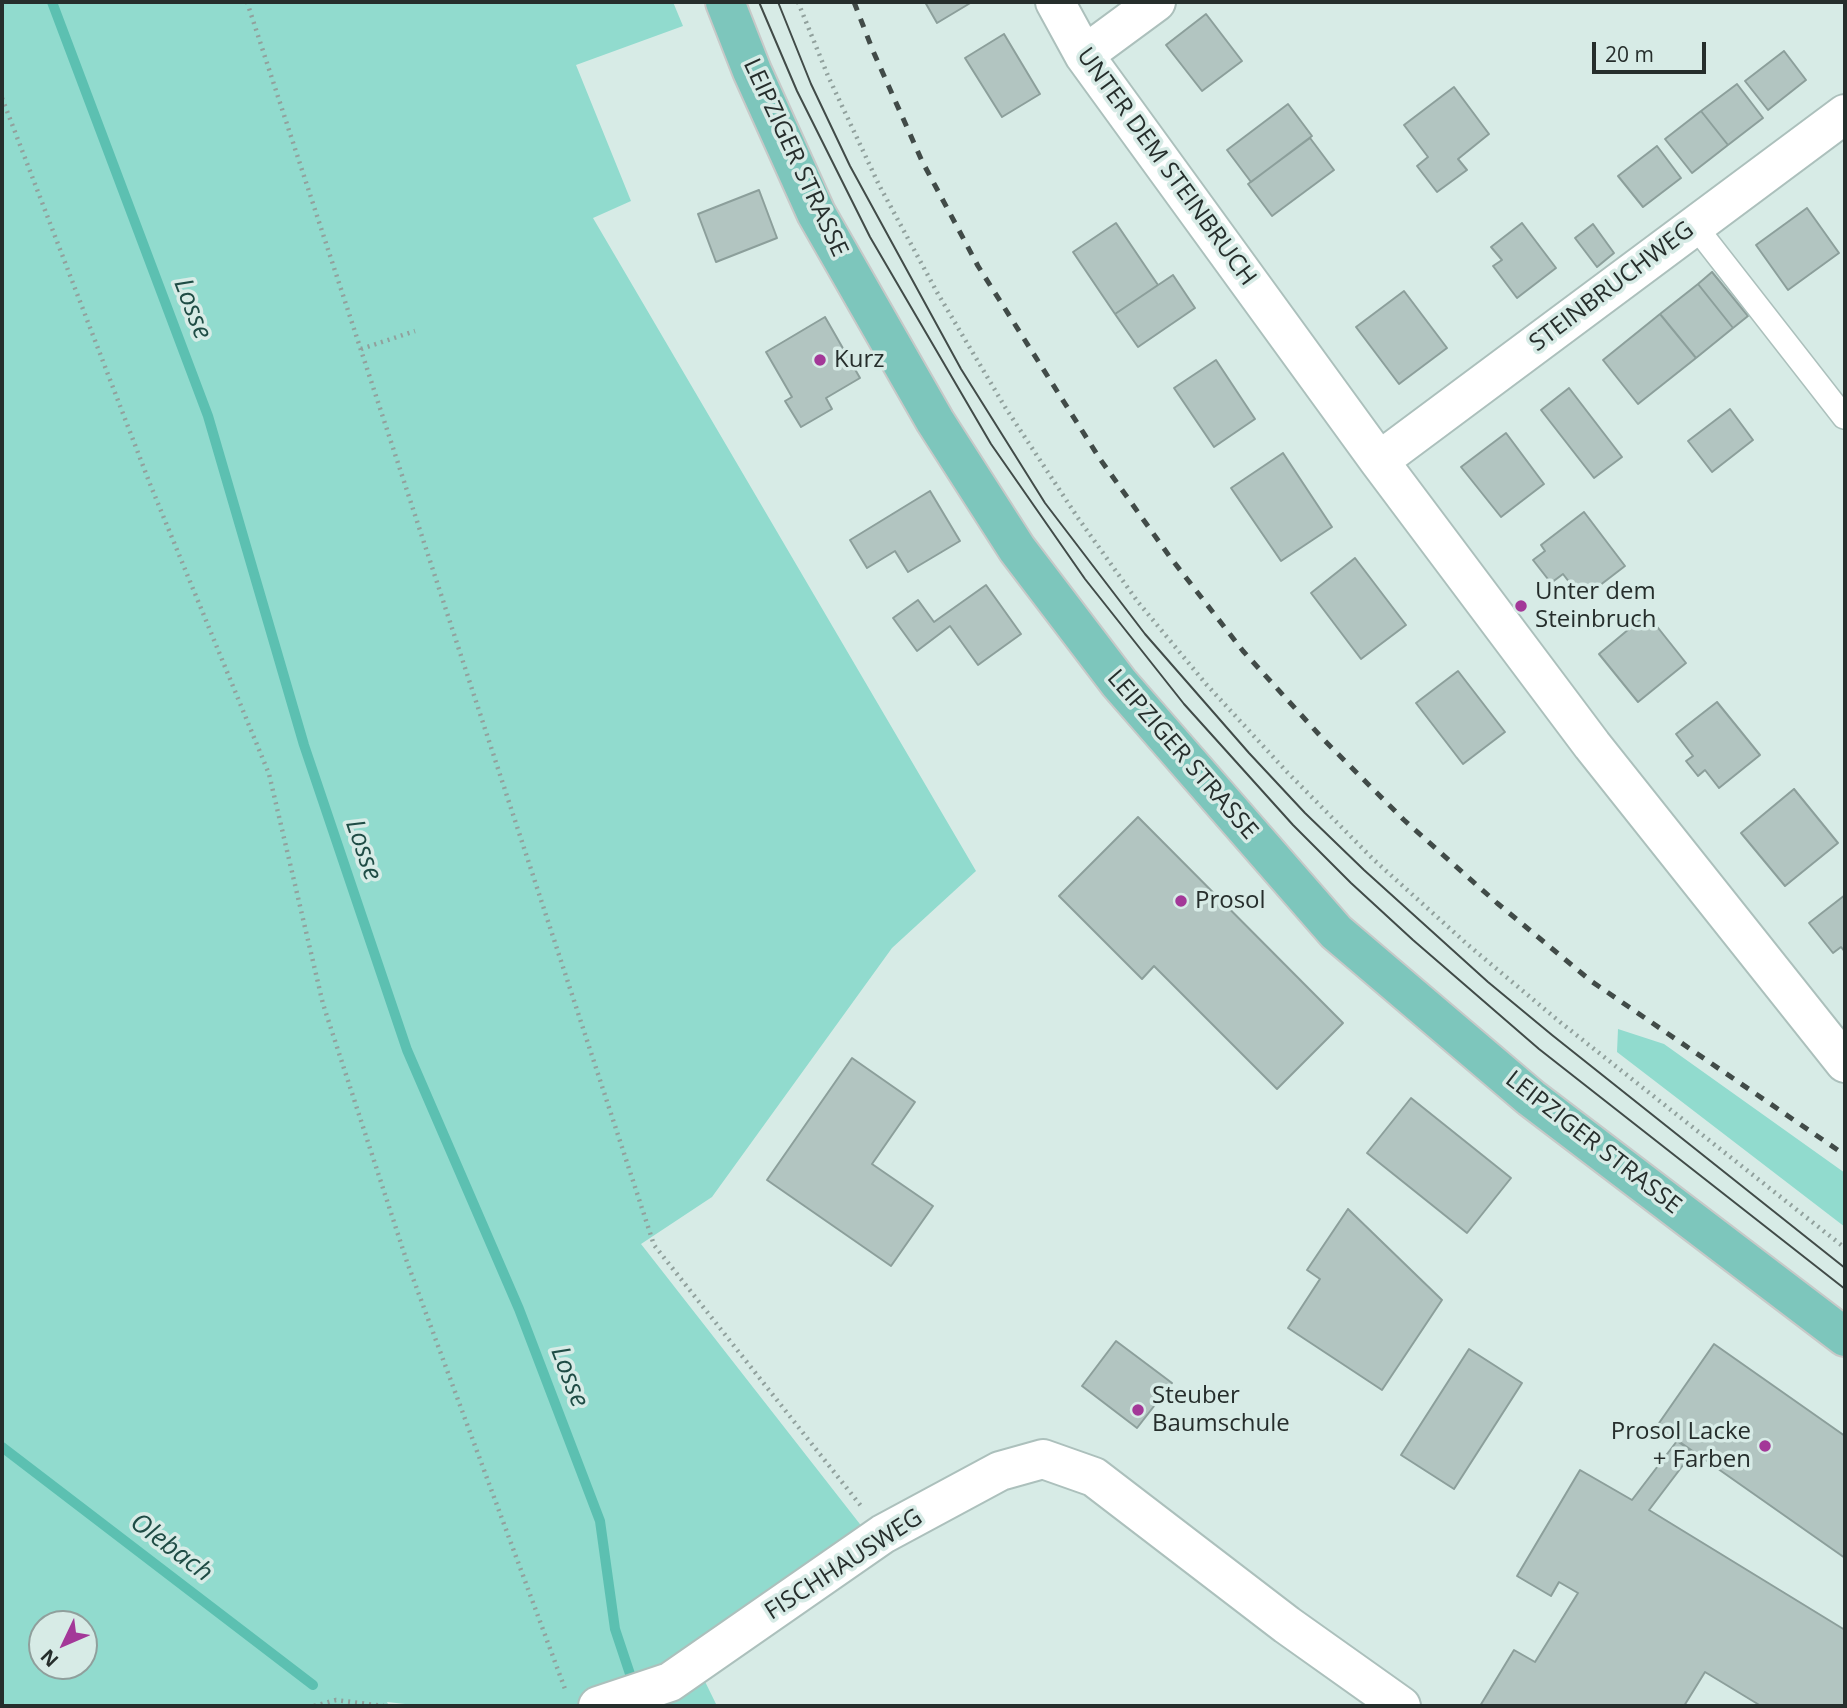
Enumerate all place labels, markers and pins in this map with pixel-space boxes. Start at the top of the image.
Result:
place label: Kurz [834,346,884,374]
marker: Kurz [812,352,828,368]
place label: Unter dem Steinbruch [1535,578,1656,634]
marker: Unter dem Steinbruch [1513,598,1529,614]
place label: Prosol [1195,887,1266,915]
marker: Prosol [1173,893,1189,909]
place label: Steuber Baumschule [1152,1382,1290,1438]
marker: Steuber Baumschule [1130,1402,1146,1418]
place label: Prosol Lacke + Farben [1611,1418,1751,1474]
marker: Prosol Lacke + Farben [1757,1438,1773,1454]

